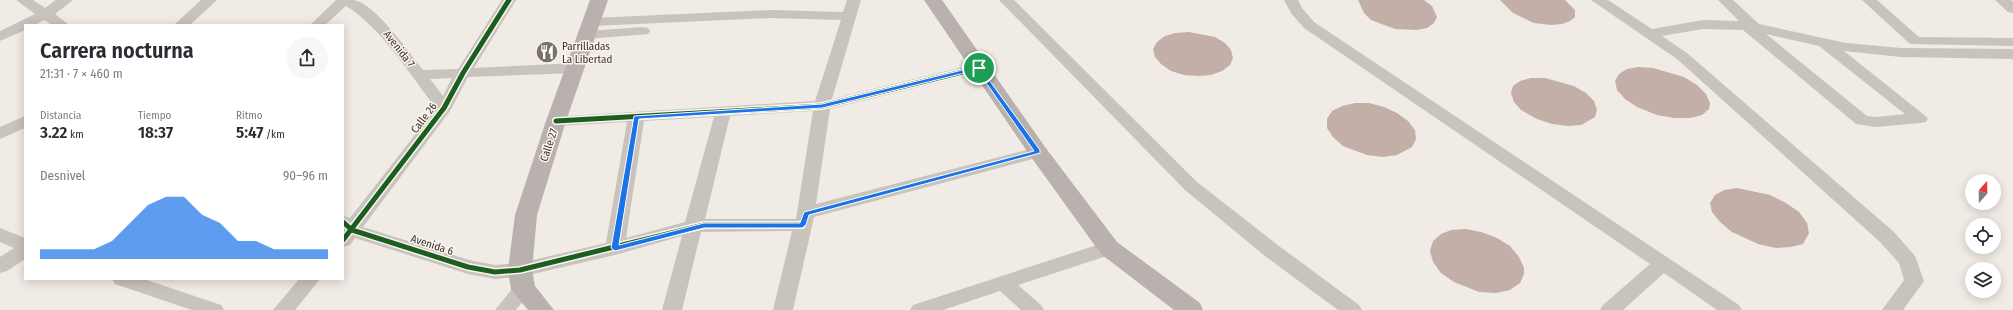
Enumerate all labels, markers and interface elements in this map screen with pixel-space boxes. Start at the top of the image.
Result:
street label: Avenida 7 [381,28,418,70]
text: Carrera nocturna [40,37,194,64]
button: share [286,37,328,79]
restaurant icon: Parrilladas La Libertad [534,39,560,65]
place label: Parrilladas La Libertad [562,40,612,66]
pin [962,51,996,85]
icon: arrive [968,57,990,79]
text: 21:31 · 7 × 460 m [40,66,123,81]
street label: Calle 26 [408,100,440,136]
text: Distancia [40,109,81,122]
text: Tiempo [138,109,171,122]
text: Ritmo [236,109,263,122]
text: 3.22 [40,122,67,143]
text: 18:37 [138,122,173,143]
text: 5:47 [236,122,263,143]
street label: Calle 27 [538,126,561,163]
text: km [67,128,84,141]
text: /km [263,128,285,141]
text: Desnivel [40,168,85,183]
text: 90–96 m [283,168,328,183]
north arrow [1965,174,2001,210]
map controls [1965,174,2001,298]
button: locate [1965,218,2001,254]
street label: Avenida 6 [409,232,455,258]
button: layers [1965,262,2001,298]

